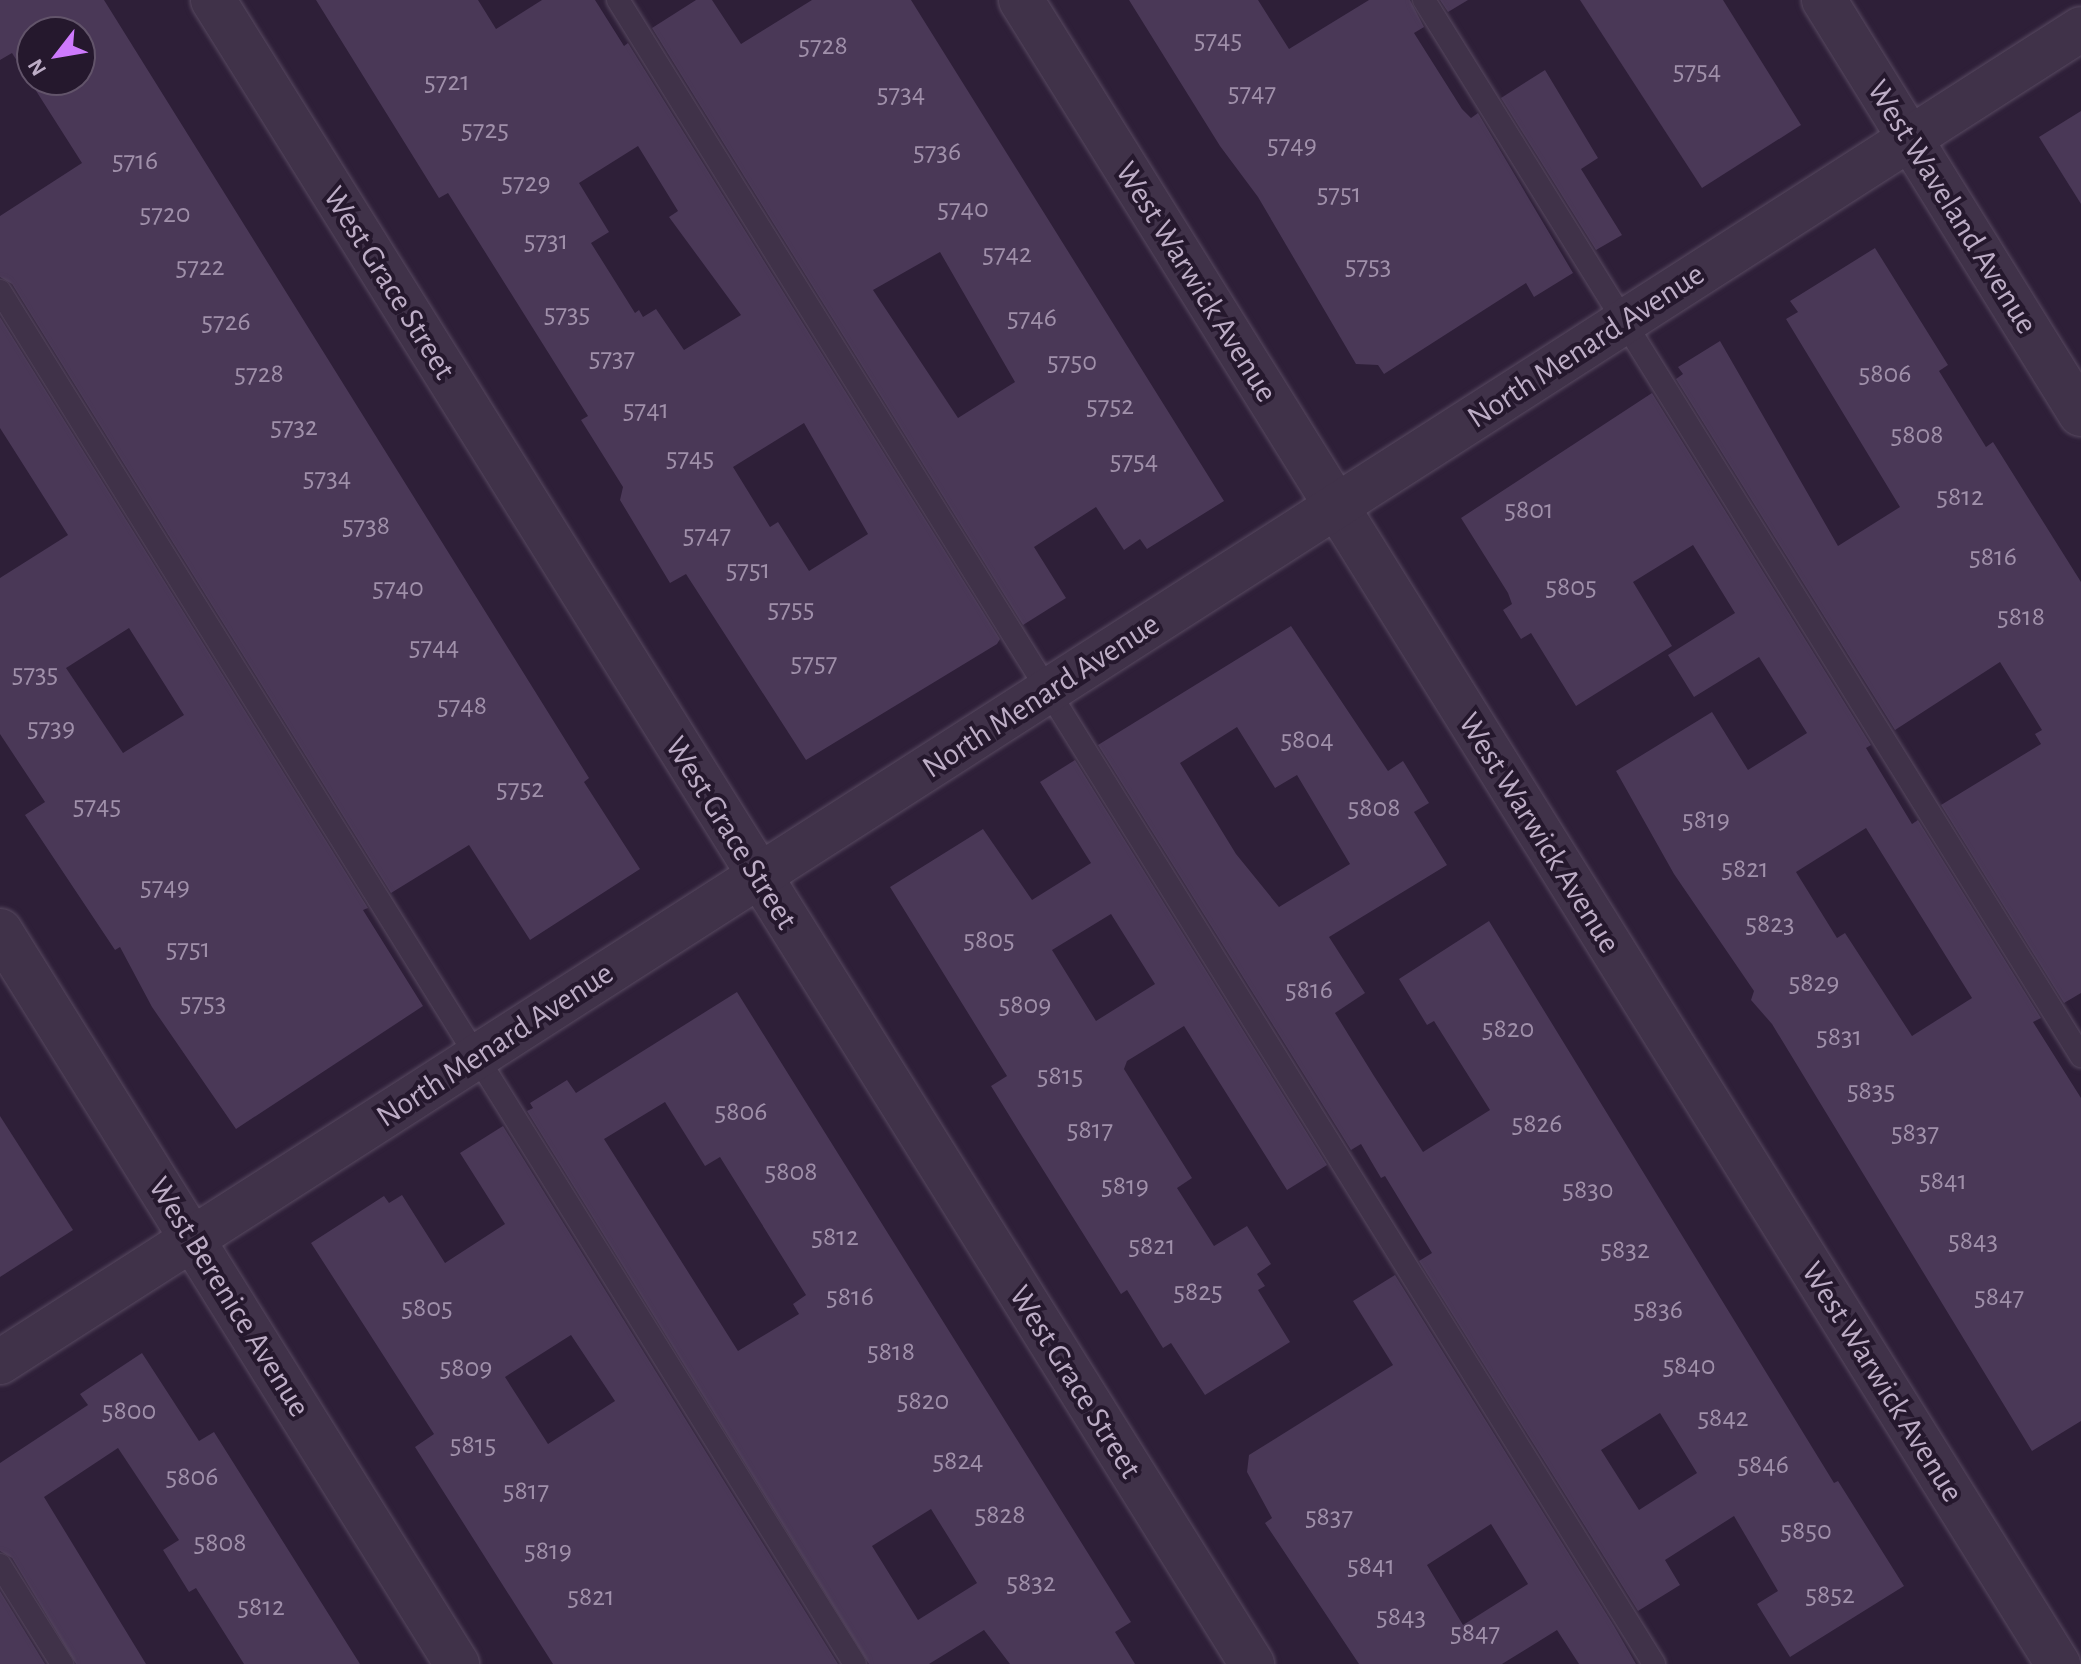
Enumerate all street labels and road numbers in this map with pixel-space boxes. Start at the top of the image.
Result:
street label: West Waveland Avenue [1858,73,2046,341]
street label: West Warwick Avenue [1107,155,1285,409]
street label: West Grace Street [314,179,464,387]
street label: North Menard Avenue [1460,255,1712,437]
street label: North Menard Avenue [915,605,1167,787]
street label: West Warwick Avenue [1450,706,1628,960]
street label: West Grace Street [656,729,806,937]
street label: North Menard Avenue [369,954,621,1136]
street label: West Berenice Avenue [140,1170,318,1424]
street label: West Warwick Avenue [1793,1255,1971,1509]
street label: West Grace Street [1000,1278,1150,1486]

